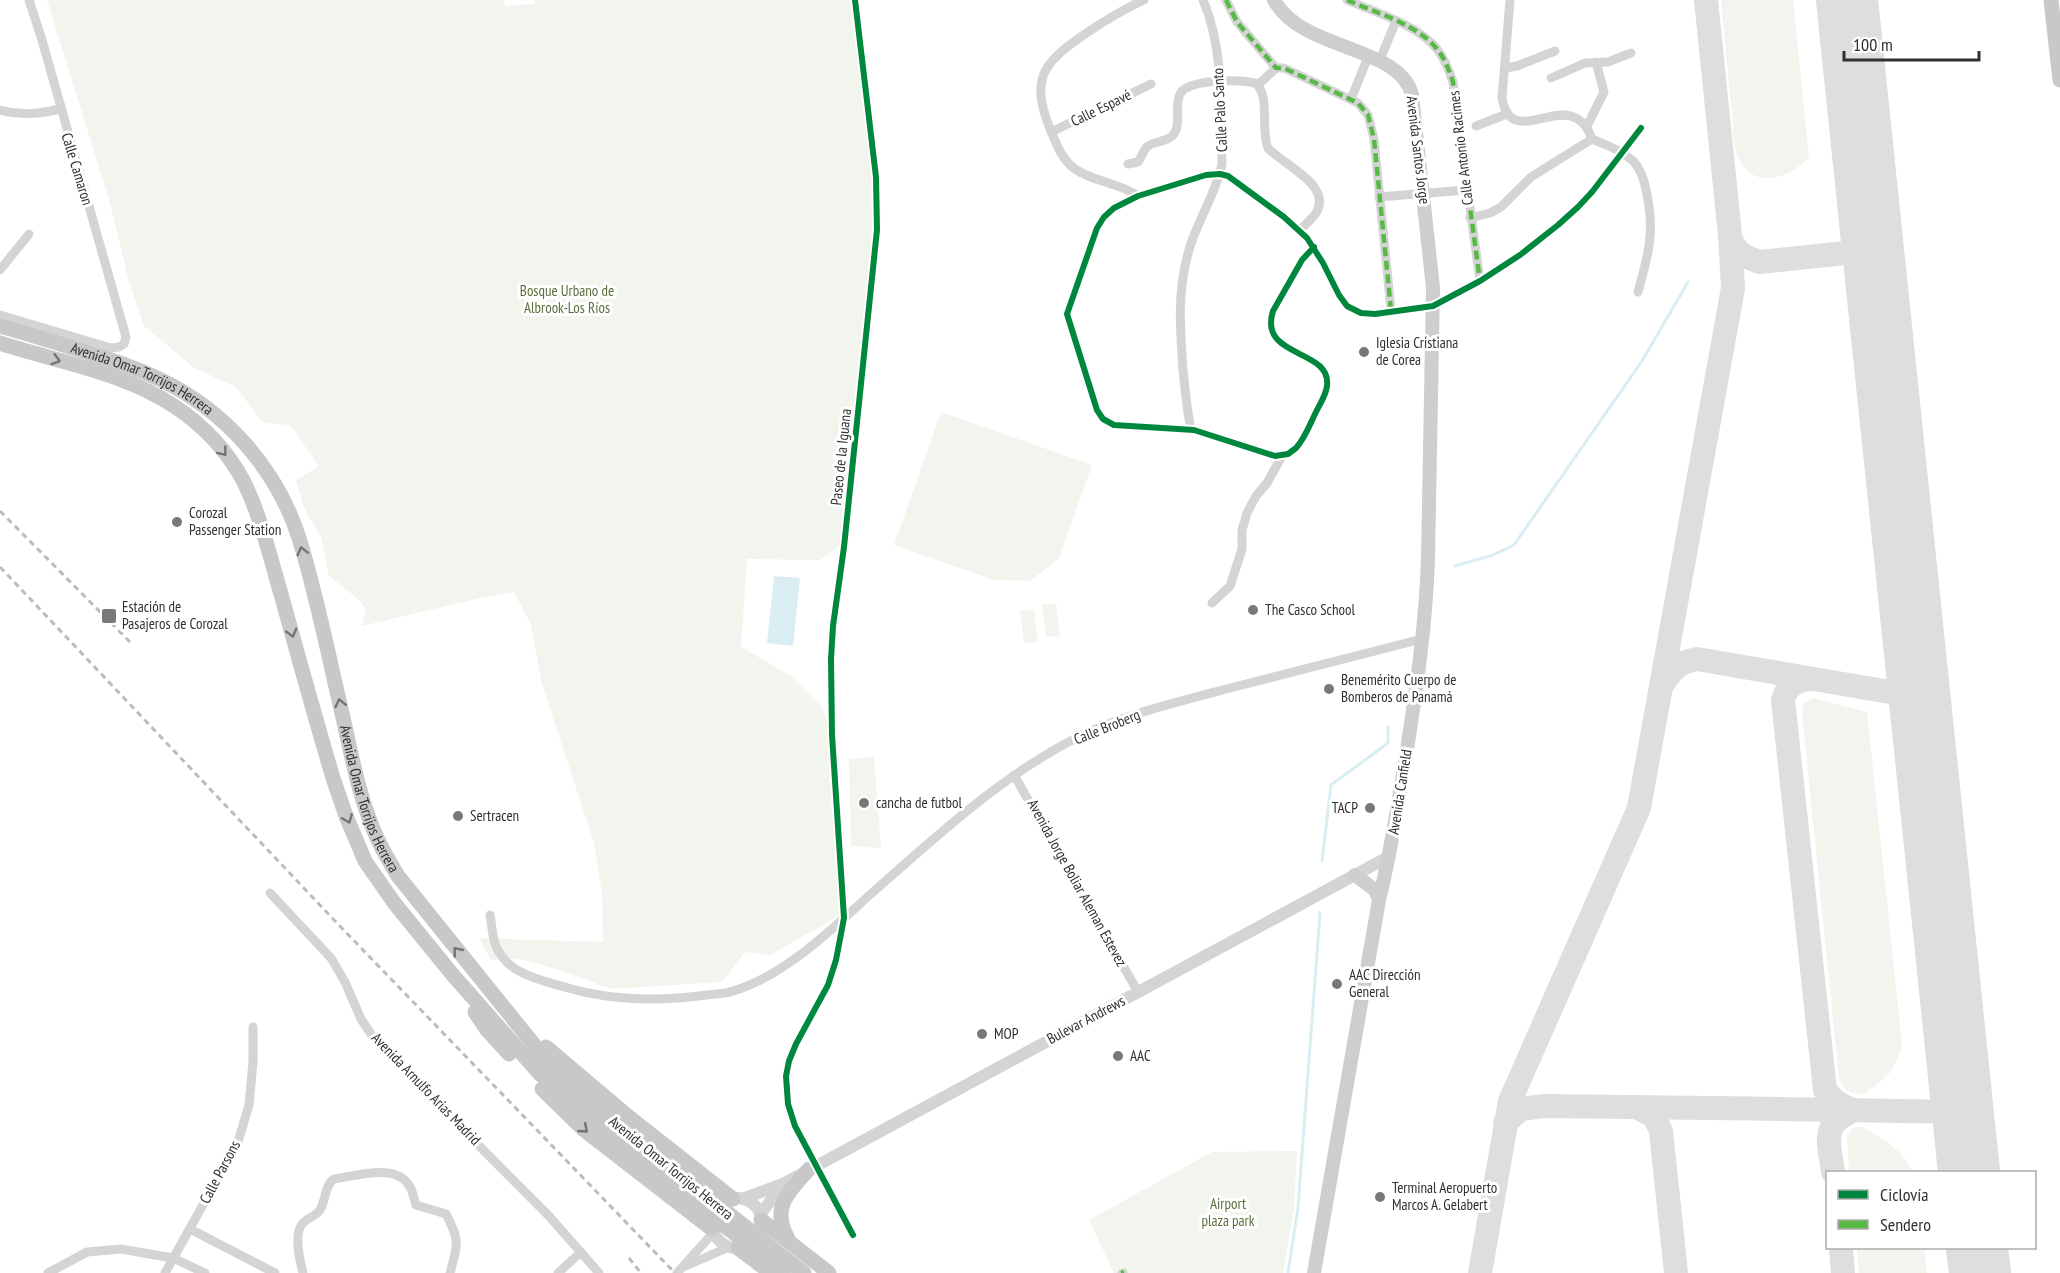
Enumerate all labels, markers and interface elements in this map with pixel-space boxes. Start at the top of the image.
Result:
scale bar [1844,24,1979,62]
text: 100 m [1853,33,1893,56]
street label: Calle Palo Santo [1208,68,1231,152]
street label: Calle Espavé [1067,85,1134,130]
street label: Calle Antonio Racimes [1444,90,1477,206]
street label: Avenida Santos Jorge [1402,95,1435,205]
street label: Calle Camaron [57,130,97,207]
park label: Bosque Urbano de Albrook-Los Ríos [520,281,614,317]
place label: Iglesia Cristiana de Corea [1376,333,1458,369]
street label: Avenida Omar Torrijos Herrera [68,338,218,419]
marker: Iglesia Cristiana de Corea [1357,345,1371,359]
one-way arrow [50,353,61,365]
street label: Paseo de la Iguana [826,408,855,506]
one-way arrow [216,445,227,456]
place label: Corozal Passenger Station [189,503,281,539]
marker: Corozal Passenger Station [170,515,184,529]
one-way arrow [297,547,310,557]
place label: Estación de Pasajeros de Corozal [122,597,228,633]
place label: The Casco School [1265,600,1355,619]
marker: The Casco School [1246,603,1260,617]
marker: Estación de Pasajeros de Corozal [100,607,118,625]
one-way arrow [284,628,297,638]
place label: Benemérito Cuerpo de Bomberos de Panamá [1341,670,1456,706]
marker: Benemérito Cuerpo de Bomberos de Panamá [1322,682,1336,696]
one-way arrow [334,699,347,709]
street label: Calle Broberg [1071,705,1143,748]
street label: Avenida Omar Torrijos Herrera [336,723,404,876]
street label: Avenida Canfield [1383,748,1416,836]
place label: cancha de futbol [876,793,962,812]
marker: cancha de futbol [857,796,871,810]
street label: Avenida Jorge Boliar Aleman Estevez [1023,796,1131,970]
place label: TACP [1332,798,1358,817]
marker: TACP [1363,801,1377,815]
place label: Sertracen [470,806,519,825]
marker: Sertracen [451,809,465,823]
one-way arrow [341,813,353,824]
one-way arrow [454,947,465,958]
place label: AAC Dirección General [1349,965,1421,1001]
marker: AAC Dirección General [1330,977,1344,991]
street label: Bulevar Andrews [1043,991,1128,1048]
place label: MOP [994,1024,1019,1043]
marker: MOP [975,1027,989,1041]
street label: Avenida Arnulfo Arias Madrid [368,1028,485,1149]
place label: AAC [1130,1046,1151,1065]
marker: AAC [1111,1049,1125,1063]
street label: Avenida Omar Torrijos Herrera [605,1111,737,1224]
one-way arrow [577,1122,588,1133]
street label: Calle Parsons [195,1137,244,1207]
legend [1826,1171,2036,1249]
place label: Terminal Aeropuerto Marcos A. Gelabert [1392,1178,1497,1214]
text: Ciclovía [1880,1183,1928,1206]
marker: Terminal Aeropuerto Marcos A. Gelabert [1373,1190,1387,1204]
park label: Airport plaza park [1201,1194,1255,1230]
text: Sendero [1880,1213,1931,1236]

